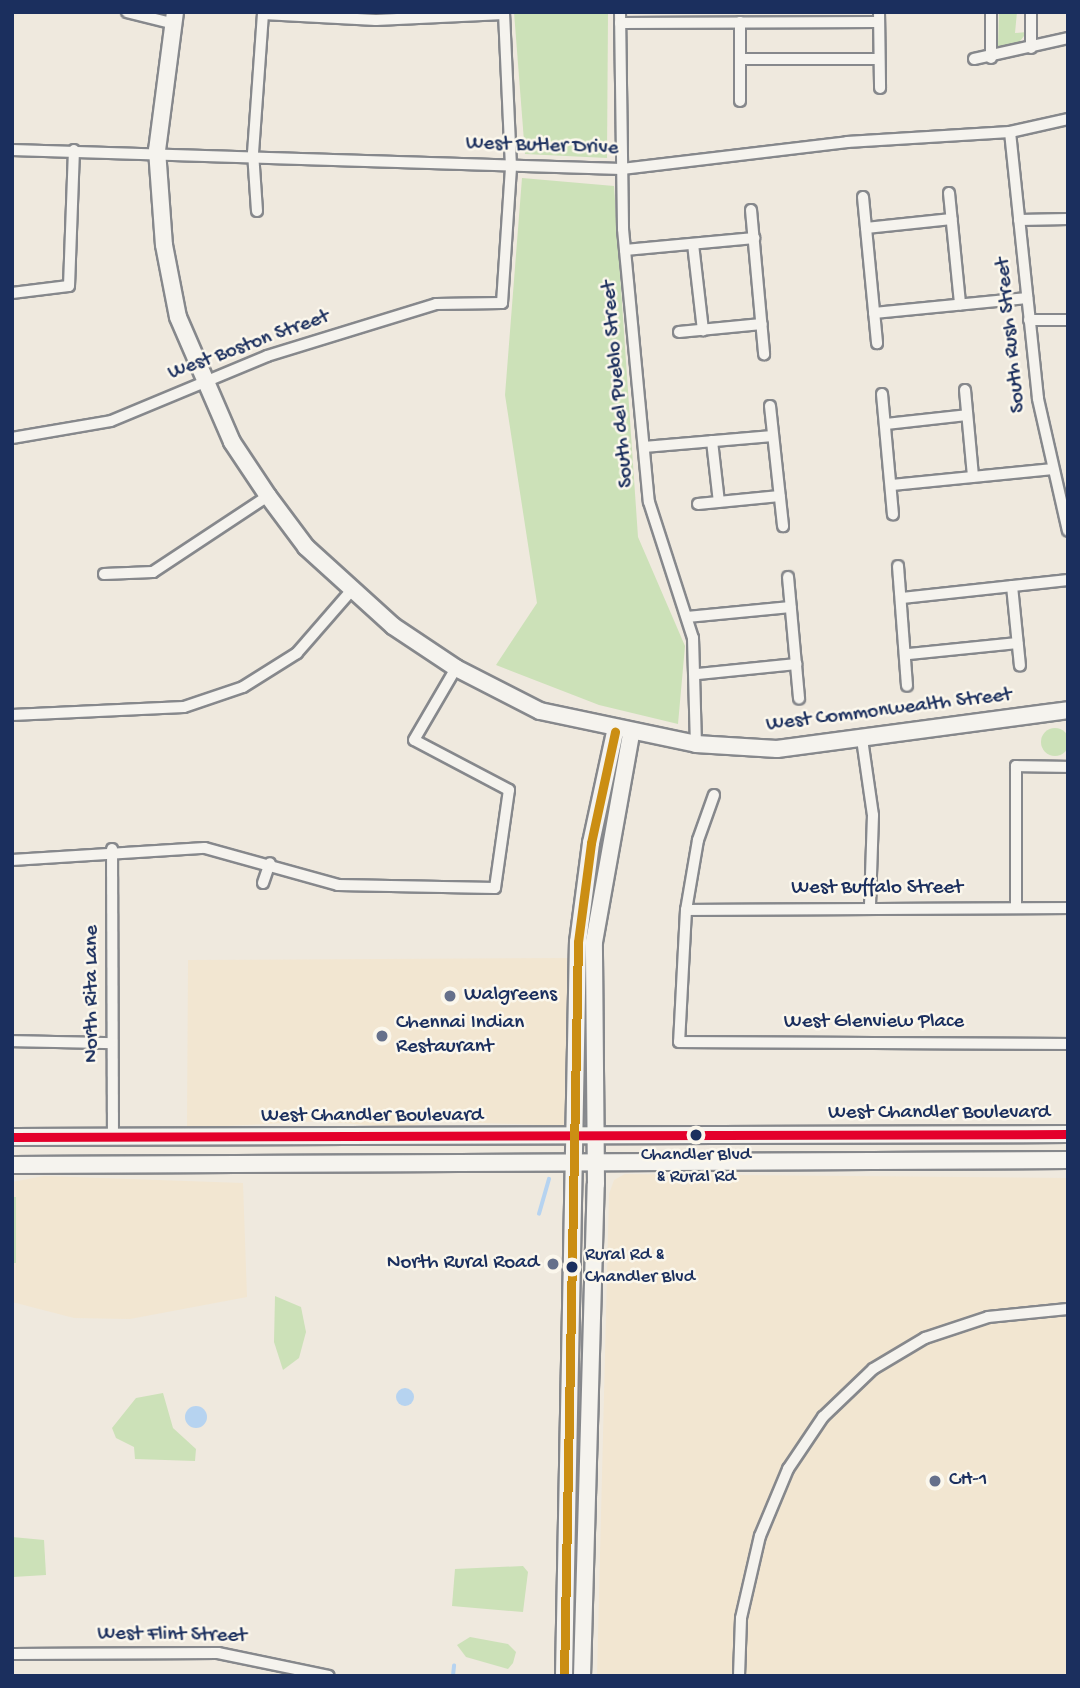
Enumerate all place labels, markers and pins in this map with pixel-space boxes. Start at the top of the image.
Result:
place label: Walgreens [464,983,557,1009]
marker: Walgreens [442,988,458,1004]
place label: Chennai Indian Restaurant [396,1011,524,1061]
marker: Chennai Indian Restaurant [374,1028,390,1044]
marker: Chandler Blvd & Rural Rd [689,1128,703,1142]
place label: Chandler Blvd & Rural Rd [641,1145,751,1189]
place label: Rural Rd & Chandler Blvd [585,1245,695,1289]
place label: North Rural Road [387,1251,539,1277]
marker: North Rural Road [545,1256,561,1272]
marker: Rural Rd & Chandler Blvd [565,1260,579,1274]
place label: CH-1 [949,1468,987,1494]
marker: CH-1 [927,1473,943,1489]

